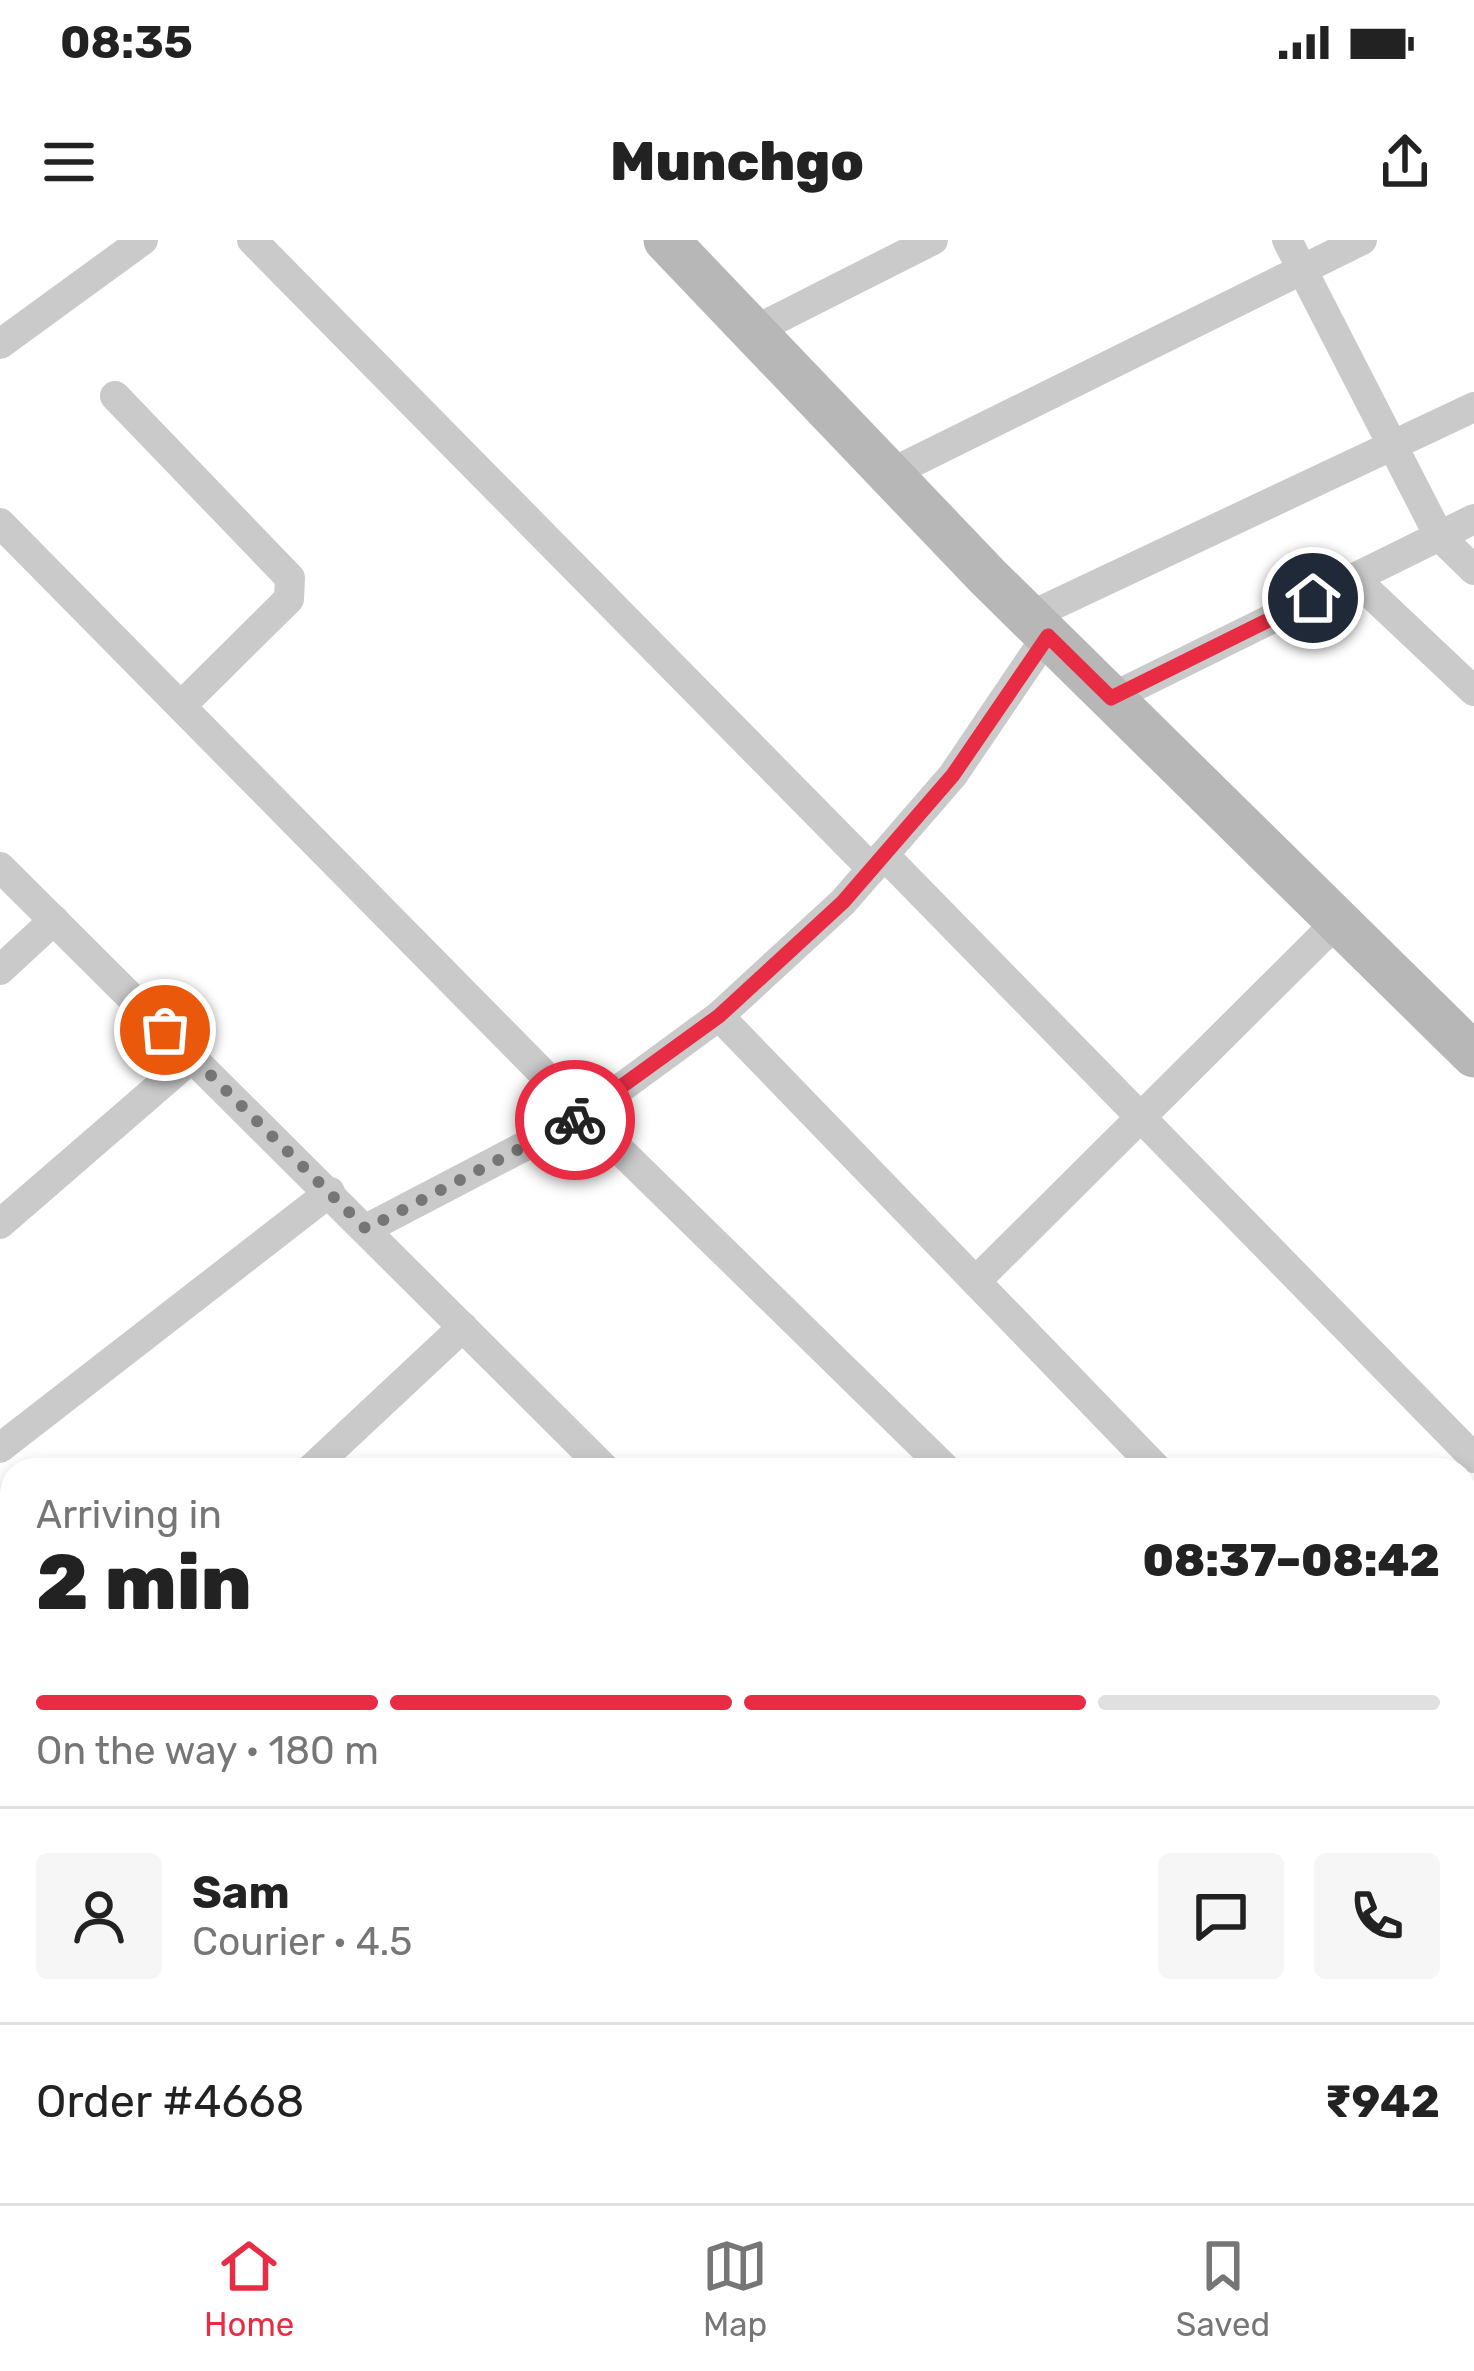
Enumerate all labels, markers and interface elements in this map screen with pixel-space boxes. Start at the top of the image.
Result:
text: 08:35 [60,16,193,69]
icon: menu [36,129,102,195]
icon: share [1372,129,1438,195]
text: Munchgo [610,130,864,194]
pin [1262,547,1364,649]
icon: home [1280,565,1346,631]
pin [114,979,216,1081]
icon: bag [132,997,198,1063]
courier [515,1060,635,1180]
icon: bike [542,1087,608,1153]
text: Arriving in [36,1492,222,1538]
text: 08:37–08:42 [1143,1534,1440,1587]
text: 2 min [36,1536,252,1629]
text: On the way · 180 m [36,1728,379,1774]
button: person [36,1853,162,1979]
button: chat [1158,1853,1284,1979]
button: phone [1314,1853,1440,1979]
text: Sam [192,1866,290,1919]
text: Courier · 4.5 [192,1919,412,1965]
text: Order #4668 [36,2075,304,2128]
text: ₹942 [1324,2075,1440,2128]
tab: Home [204,2233,294,2344]
tab: Map [702,2233,768,2344]
tab: Saved [1176,2233,1270,2344]

